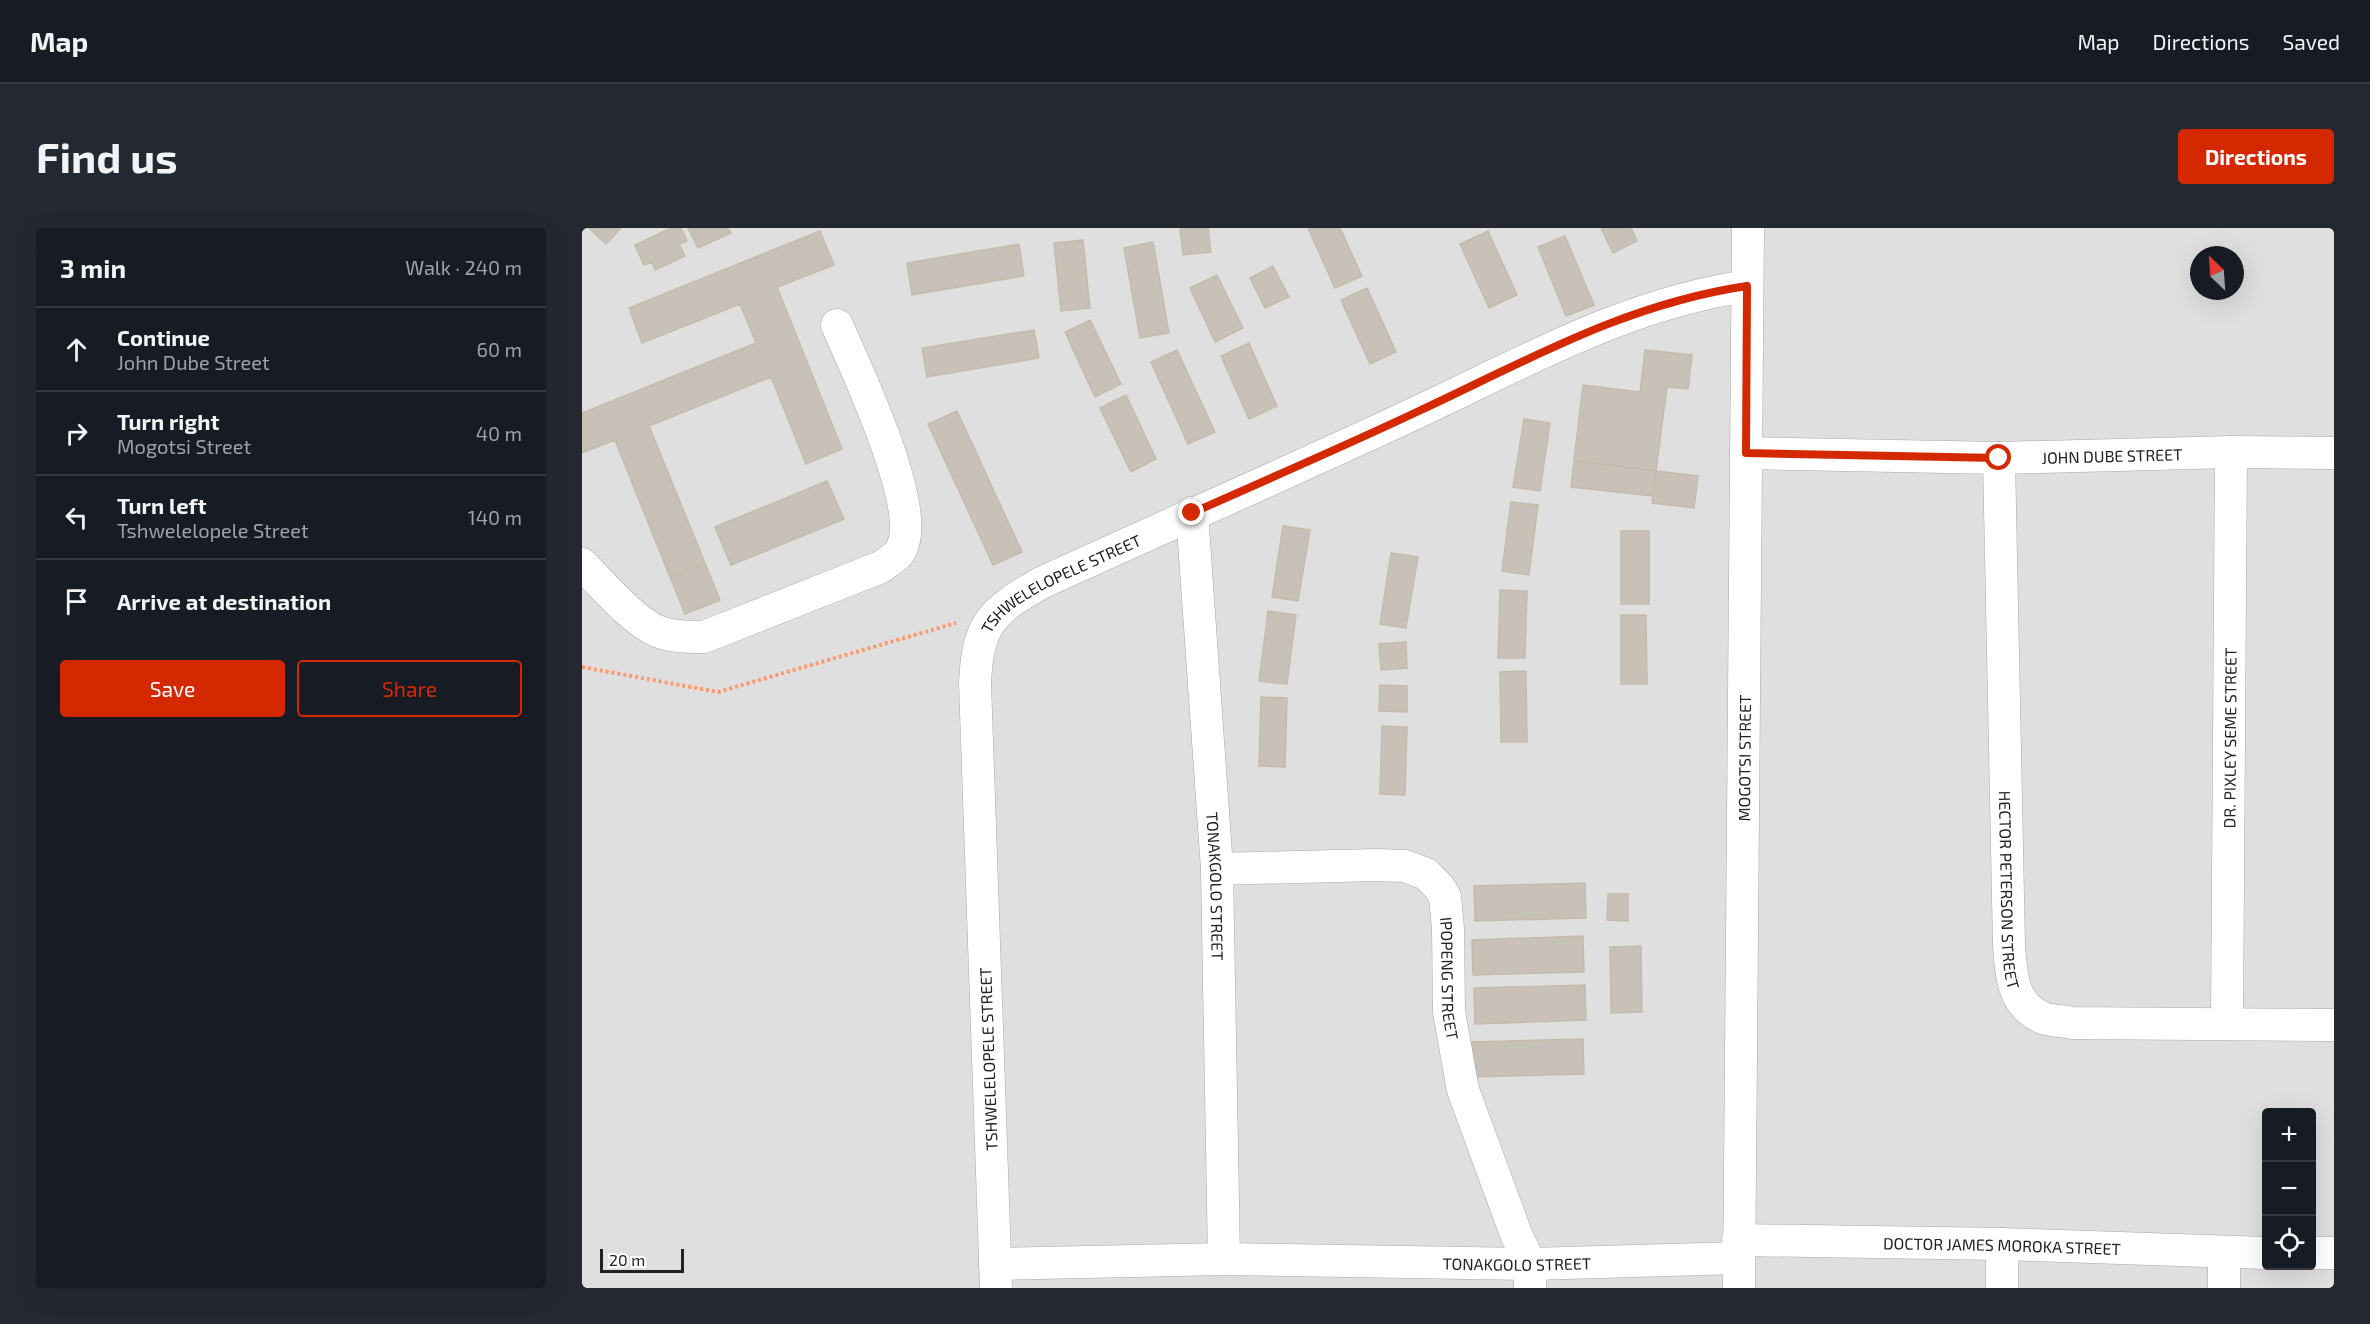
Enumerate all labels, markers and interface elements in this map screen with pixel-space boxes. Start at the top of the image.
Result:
text: Map [30,24,88,58]
text: Map [2077,29,2120,54]
text: Directions [2153,29,2249,54]
text: Saved [2282,29,2340,54]
button: Directions [2178,129,2334,184]
text: Find us [36,131,178,181]
north arrow [2190,246,2244,300]
text: 3 min [60,252,126,283]
text: Walk · 240 m [405,255,522,279]
text: Continue [117,324,210,350]
icon: ahead [60,333,93,366]
text: 60 m [477,337,522,361]
text: John Dube Street [117,350,270,374]
text: Turn right [117,408,219,434]
icon: right [60,417,93,450]
text: 40 m [476,421,522,445]
text: Mogotsi Street [117,434,251,458]
route start [1985,444,2011,470]
street label: JOHN DUBE STREET [2041,444,2183,466]
text: Turn left [117,492,206,518]
route end [1178,499,1204,525]
icon: left [60,501,93,534]
text: 140 m [468,505,522,529]
text: Tshwelelopele Street [117,518,309,542]
street label: TSHWELELOPELE STREET [976,530,1143,636]
icon: arrive [60,585,93,618]
text: Arrive at destination [117,588,331,614]
street label: DR. PIXLEY SEME STREET [2219,648,2239,828]
button: Save [60,660,285,717]
button: Share [297,660,522,717]
street label: MOGOTSI STREET [1733,695,1754,821]
street label: HECTOR PETERSON STREET [1996,790,2024,991]
street label: TONAKGOLO STREET [1204,811,1228,961]
street label: IPOPENG STREET [1437,916,1463,1041]
street label: TSHWELELOPELE STREET [975,967,1001,1151]
map controls [2262,1108,2316,1270]
button: + [2262,1108,2316,1162]
button: − [2262,1162,2316,1216]
button: locate [2262,1216,2316,1270]
street label: DOCTOR JAMES MOROKA STREET [1883,1233,2121,1258]
scale bar [600,1246,684,1274]
text: 20 m [609,1250,645,1269]
street label: TONAKGOLO STREET [1442,1253,1591,1274]

